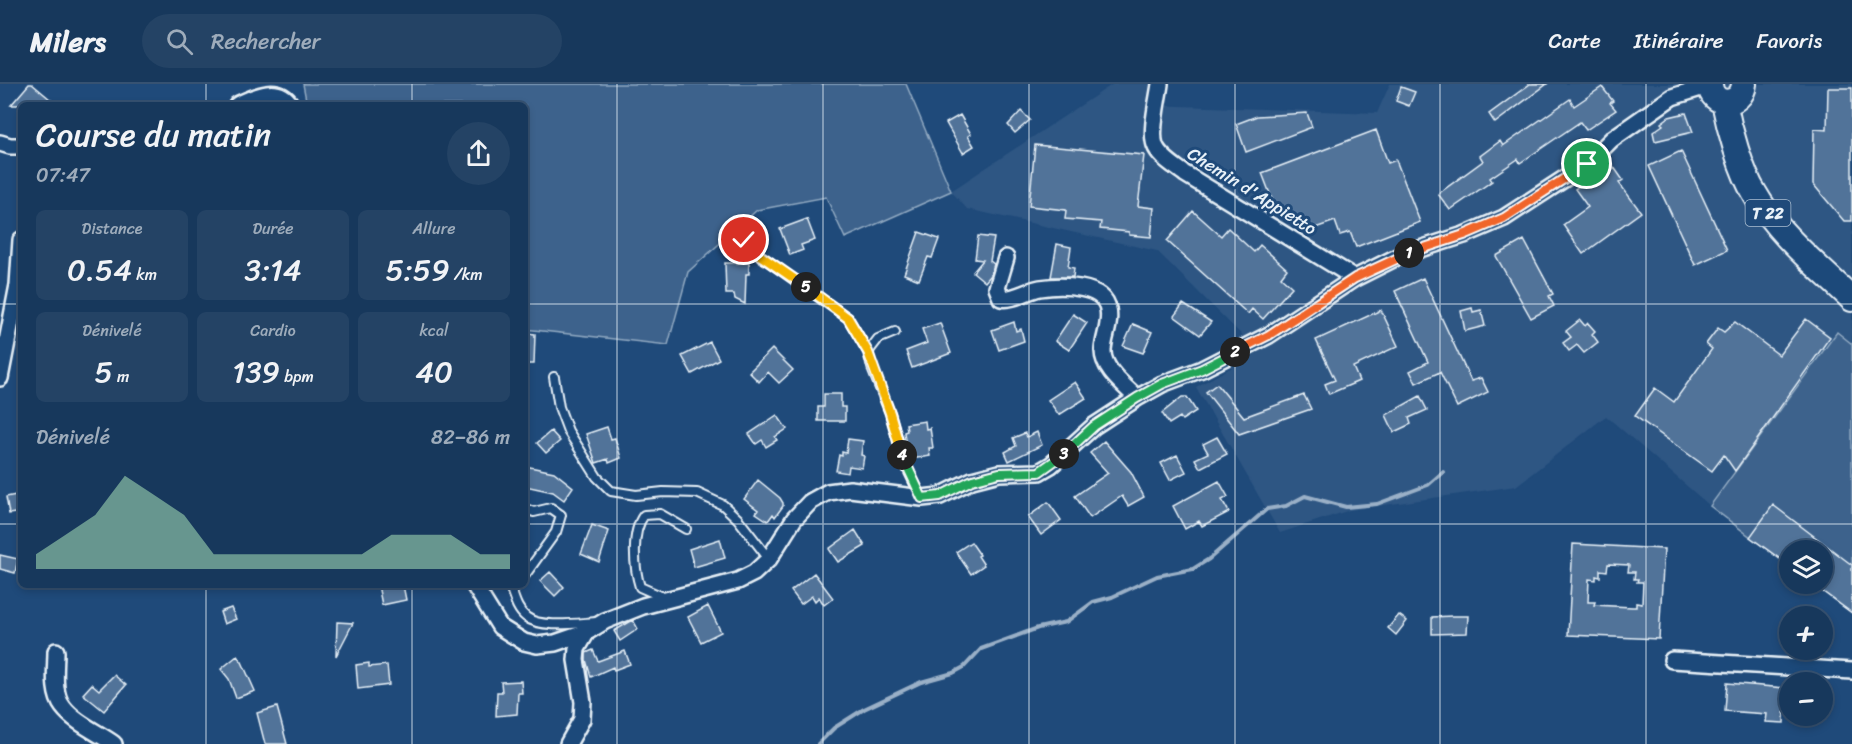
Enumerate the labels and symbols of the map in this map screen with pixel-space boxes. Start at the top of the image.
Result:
street label: Chemin d'Appietto [1181,138,1323,244]
pin [1561,138,1612,189]
road number: T 22 [1746,200,1790,226]
pin [718,214,769,265]
pin: 1 [1394,238,1424,268]
pin: 5 [791,272,821,302]
pin: 2 [1220,337,1250,367]
pin: 3 [1049,439,1079,469]
pin: 4 [887,440,917,470]

